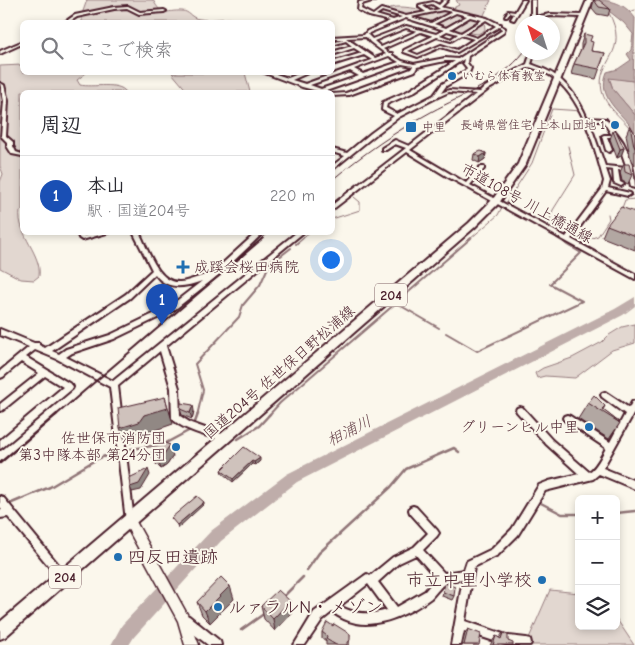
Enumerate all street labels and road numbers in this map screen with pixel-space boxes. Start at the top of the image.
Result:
street label: 市道108号 川上橋通線 [458,159,596,247]
road number: 204 [375,284,407,306]
street label: 国道204号 佐世保日野松浦線 [200,301,358,443]
road number: 204 [49,566,81,588]

